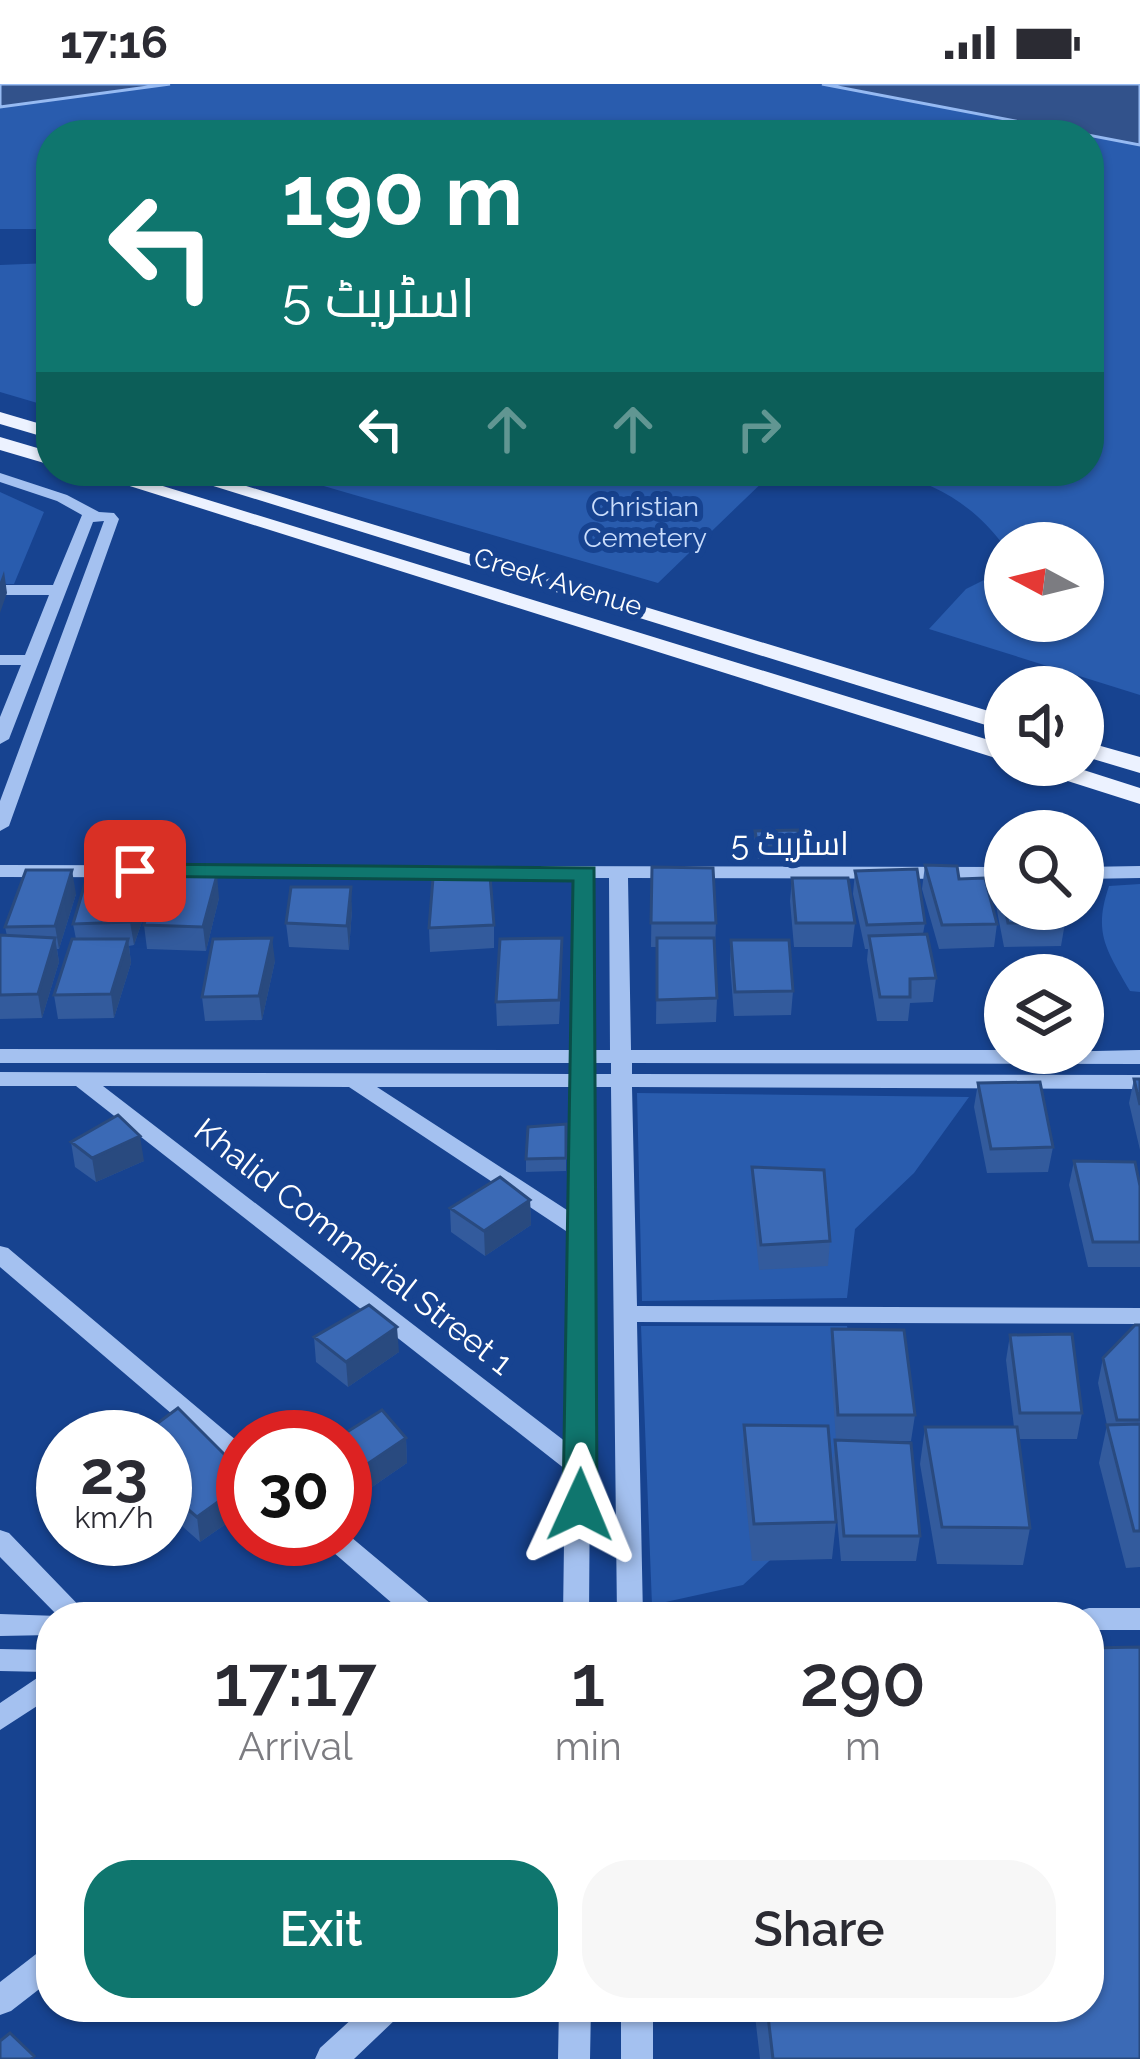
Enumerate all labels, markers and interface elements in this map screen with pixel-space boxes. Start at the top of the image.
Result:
text: 17:16 [60,16,168,69]
text: 190 m [282,146,523,245]
icon: left [84,168,240,324]
text: اسٹریٹ 5 [282,266,475,330]
icon: left [348,396,414,462]
icon: ahead [474,396,540,462]
icon: ahead [600,396,666,462]
icon: right [726,396,792,462]
park label: Christian Cemetery [583,491,707,553]
north arrow [984,522,1104,642]
map controls [984,522,1104,1074]
street label: Creek Avenue [470,541,646,622]
button: sound [984,666,1104,786]
button: search [984,810,1104,930]
pin [84,820,186,922]
street label: اسٹریٹ 5 [731,824,849,863]
icon: arrive [102,838,168,904]
button: layers [984,954,1104,1074]
street label: Khalid Commerial Street 1 [187,1110,521,1383]
speed limit sign: 30 [216,1410,372,1566]
text: 23 [80,1438,148,1508]
position arrow [517,1442,643,1568]
text: km/h [74,1500,154,1535]
text: 17:17 [214,1638,377,1723]
text: 1 [571,1638,605,1723]
text: 290 [800,1638,926,1723]
text: Arrival [238,1723,353,1769]
text: min [555,1723,622,1769]
text: m [845,1723,881,1769]
button: Exit [84,1860,558,1998]
button: Share [582,1860,1056,1998]

